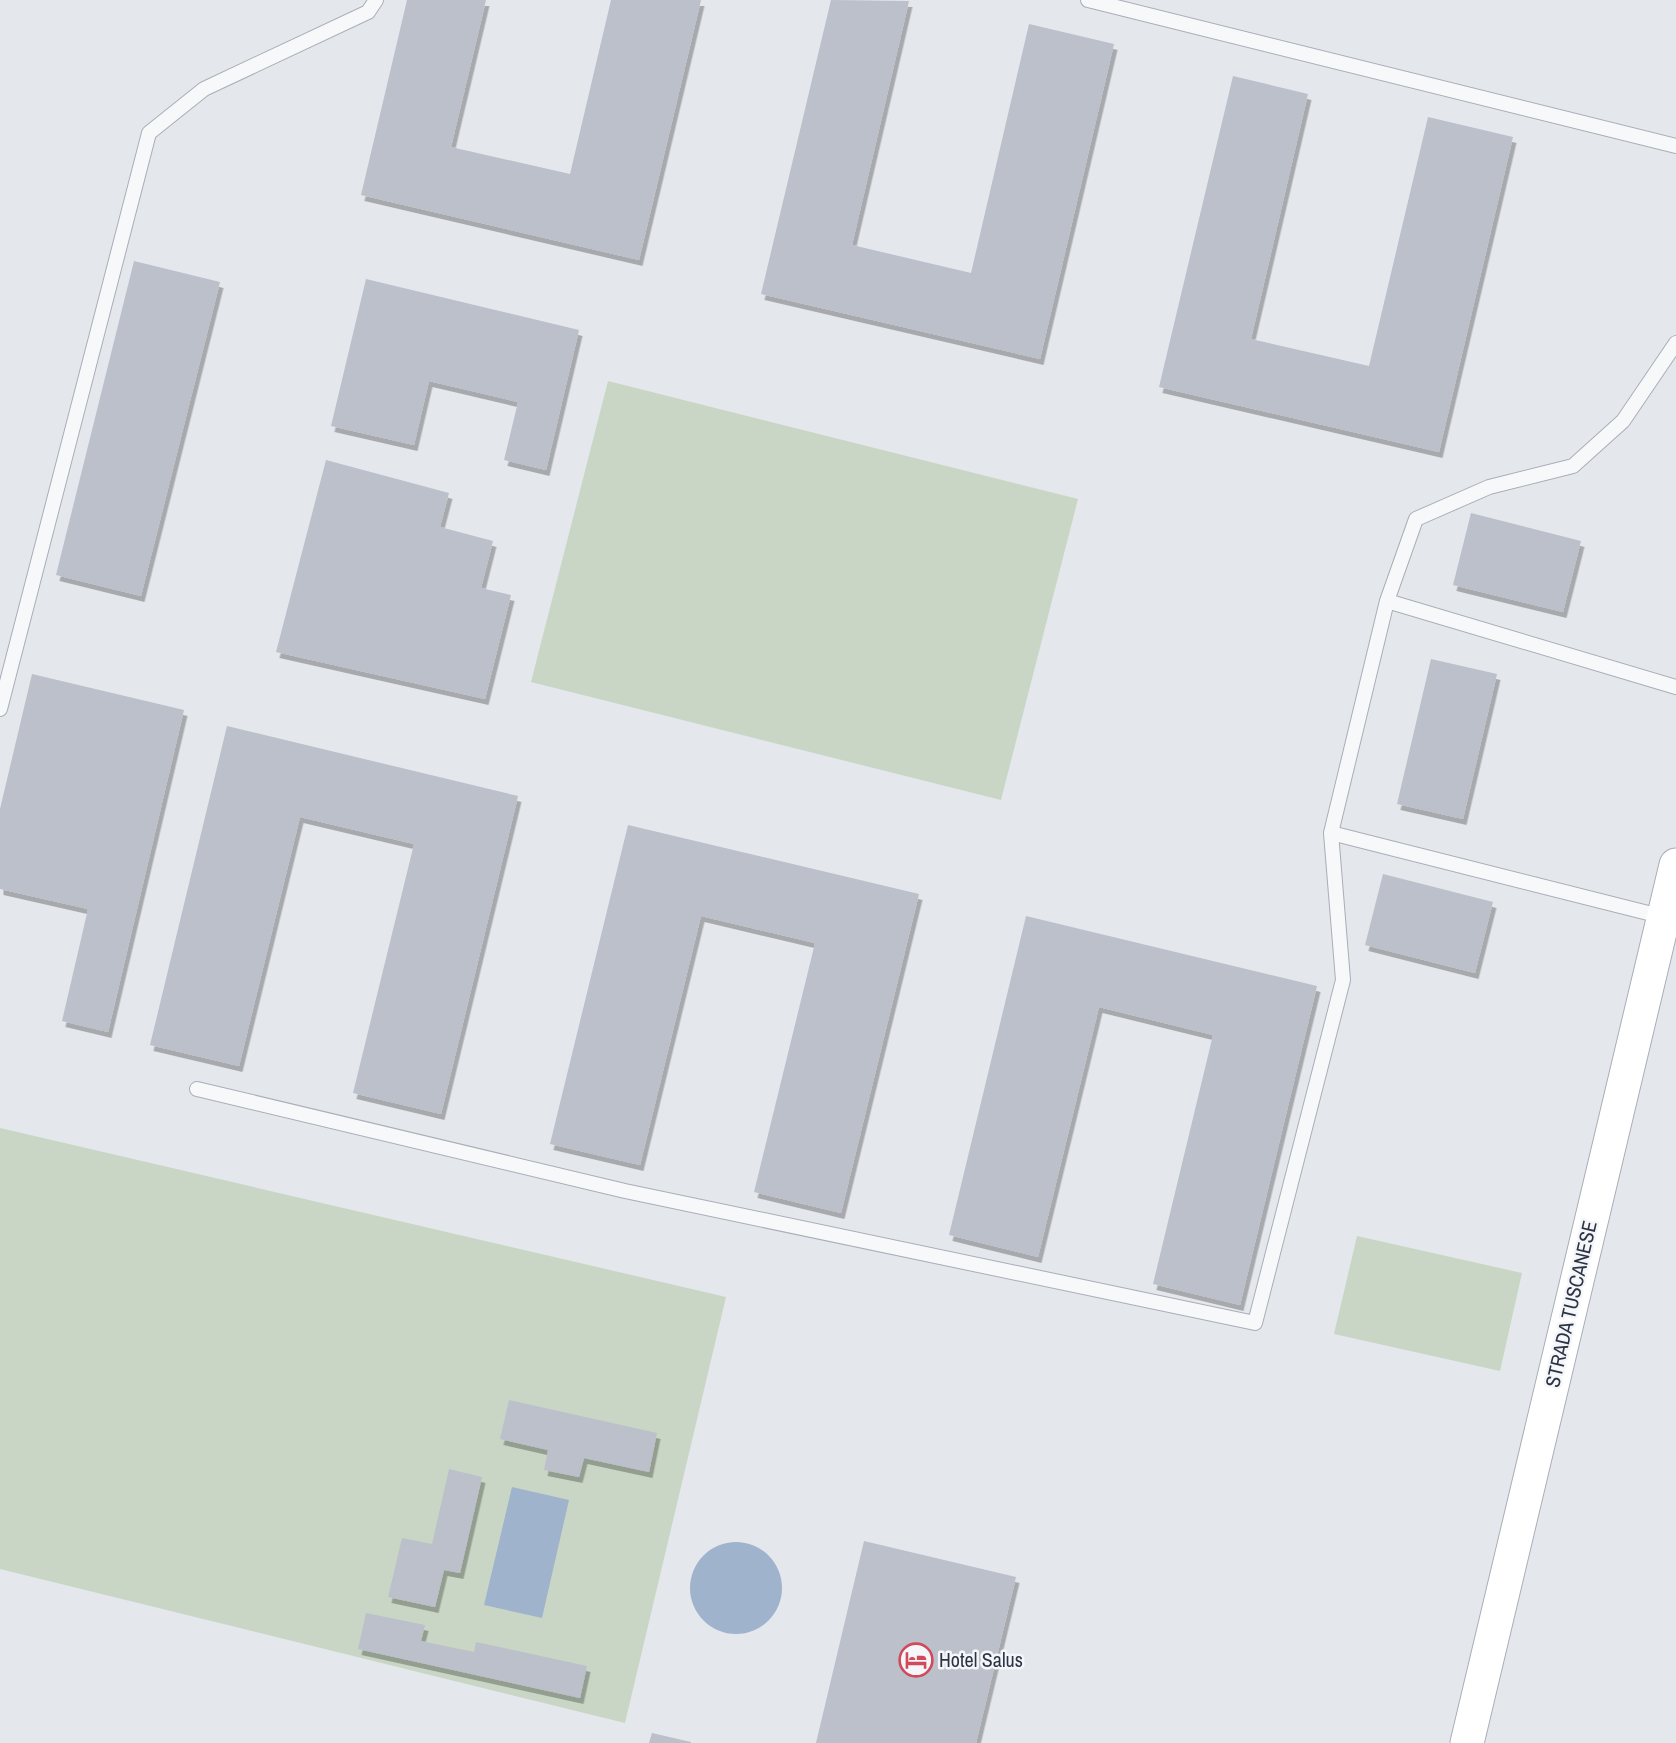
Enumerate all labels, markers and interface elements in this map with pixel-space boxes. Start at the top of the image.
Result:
street label: STRADA TUSCANESE [1538,1218,1603,1390]
hotel icon: Hotel Salus [898,1642,934,1678]
place label: Hotel Salus [939,1646,1023,1673]

